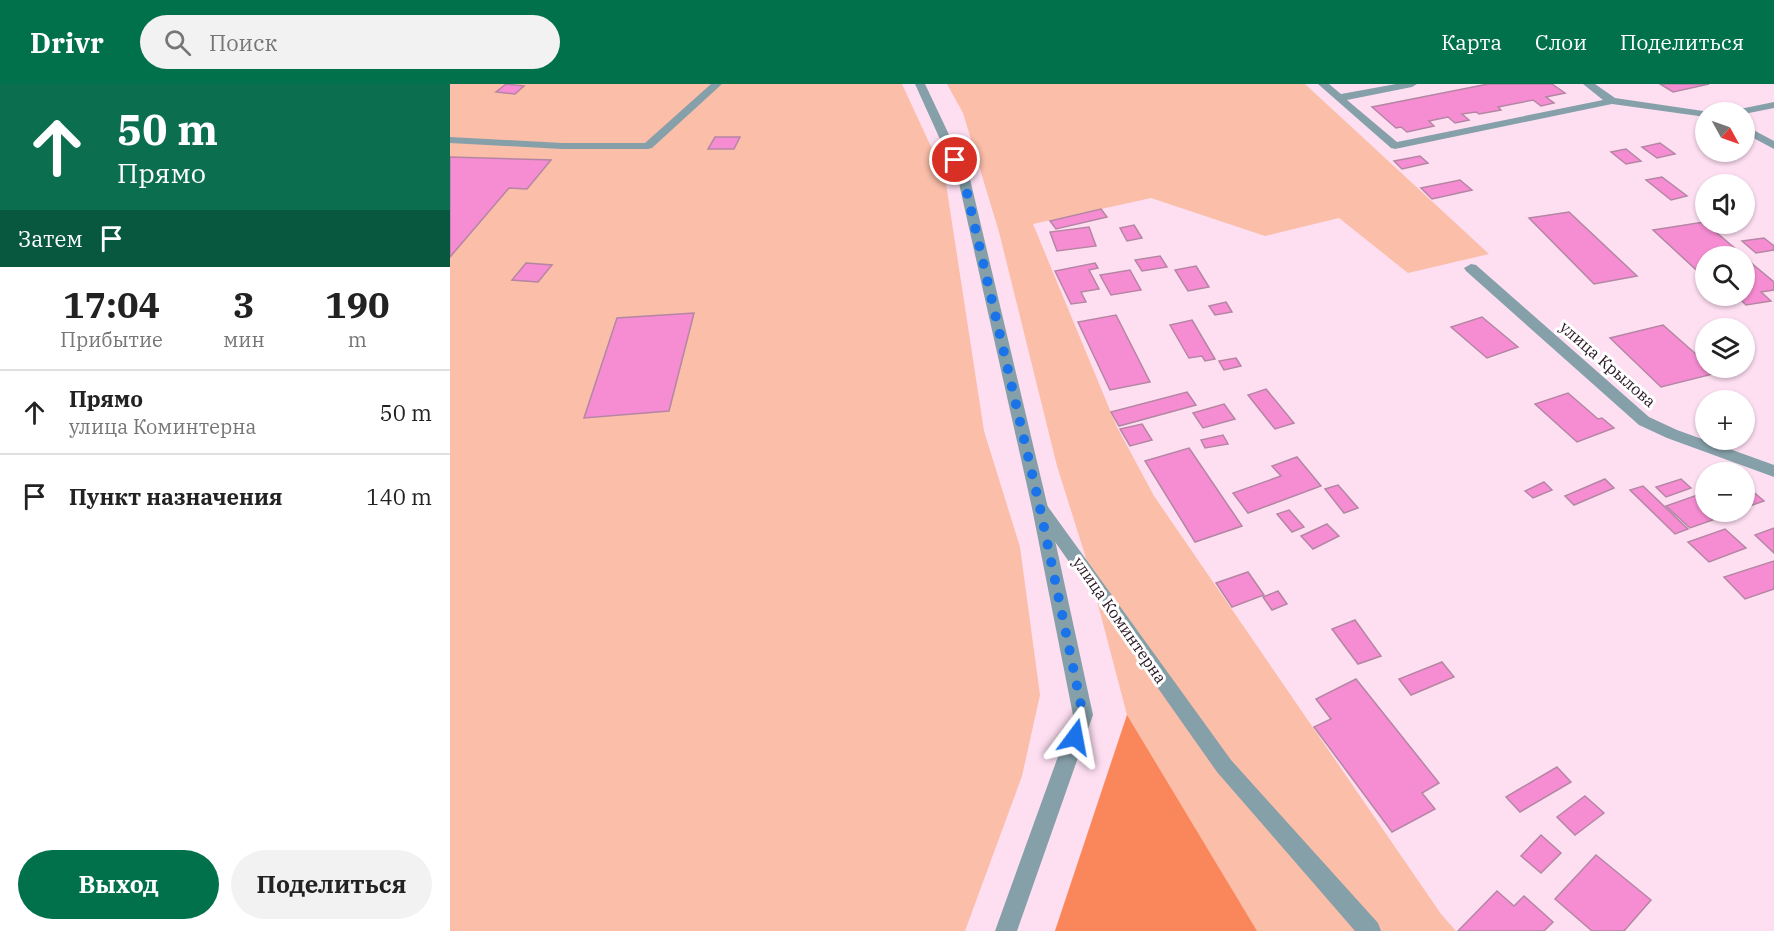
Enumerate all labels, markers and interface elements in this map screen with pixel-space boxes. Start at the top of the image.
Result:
search box [140,15,560,69]
text: Drivr [30,24,104,61]
icon: search [161,26,194,59]
text: Поиск [209,28,277,57]
text: Карта [1441,28,1502,56]
text: Слои [1535,28,1587,56]
text: Поделиться [1620,28,1744,56]
text: 50 m [117,102,218,157]
north arrow [1695,102,1755,162]
map controls [1695,102,1755,522]
icon: ahead [18,108,96,186]
pin [929,134,980,185]
icon: arrive [938,143,971,176]
text: Прямо [117,155,206,190]
button: sound [1695,174,1755,234]
icon: arrive [95,222,128,255]
text: Затем [18,224,83,253]
button: search [1695,246,1755,306]
text: 17:04 [63,281,160,328]
text: 3 [233,281,255,328]
text: 190 [325,281,390,328]
street label: улица Крылова [1556,317,1660,411]
button: layers [1695,318,1755,378]
text: Прибытие [60,326,163,353]
text: мин [223,326,265,353]
text: m [348,326,367,353]
text: Прямо [69,384,143,413]
button: + [1695,390,1755,450]
icon: ahead [18,396,51,429]
text: 50 m [380,398,432,427]
text: улица Коминтерна [69,413,256,440]
button: − [1695,462,1755,522]
icon: arrive [18,480,51,513]
text: Пункт назначения [69,482,283,511]
text: 140 m [366,482,432,511]
street label: улица Коминтерна [1069,553,1171,687]
position arrow [1043,705,1107,769]
button: Выход [18,850,219,919]
button: Поделиться [231,850,432,919]

